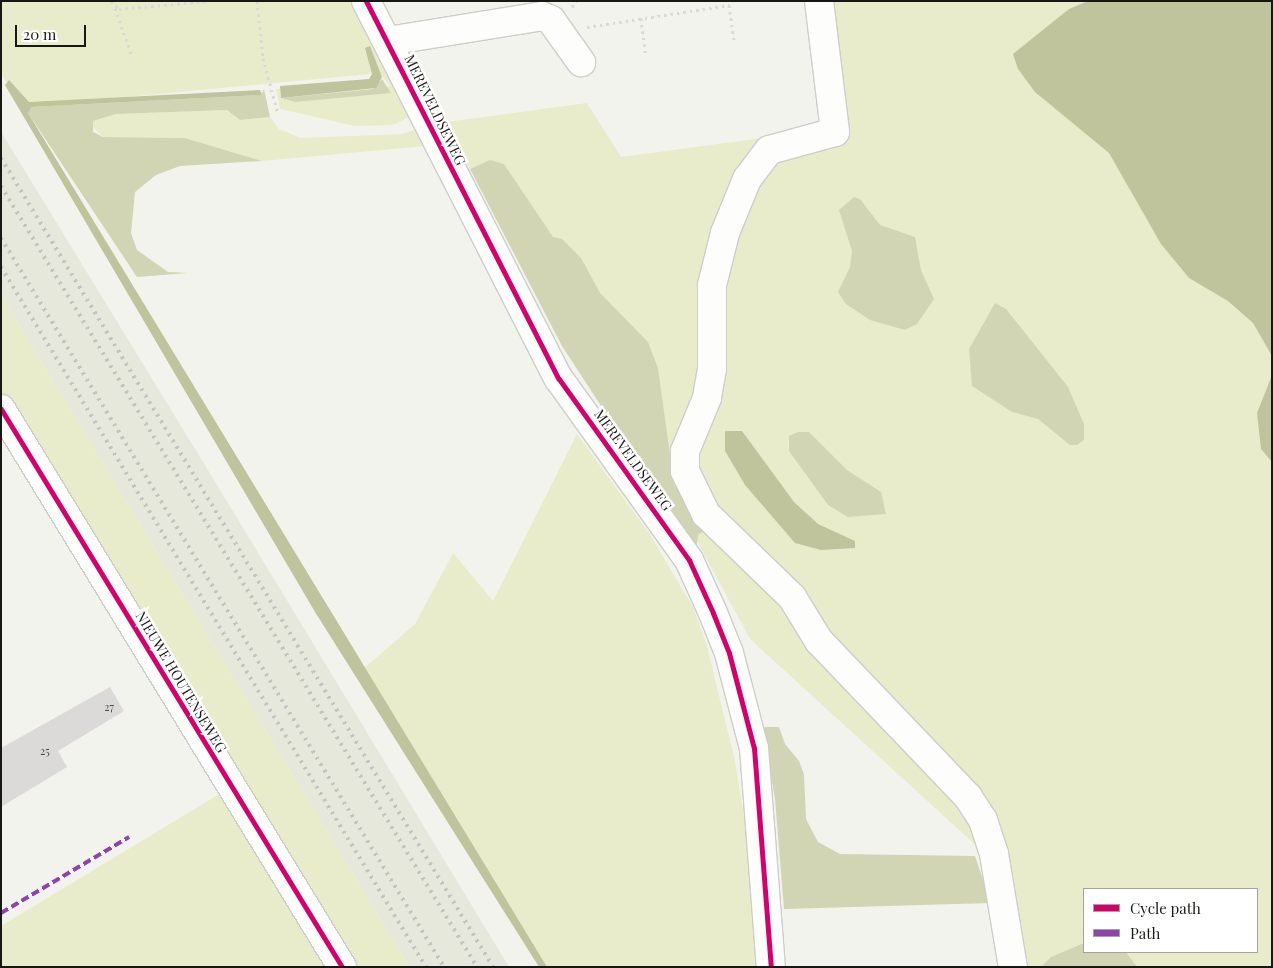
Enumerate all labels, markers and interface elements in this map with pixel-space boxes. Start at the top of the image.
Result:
scale bar [18,15,89,47]
text: 20 m [23,24,56,44]
street label: MEREVELDSEWEG [401,52,469,168]
street label: MEREVELDSEWEG [591,406,675,514]
street label: NIEUWE HOUTENSEWEG [132,608,230,756]
house number: 27 [104,700,114,714]
house number: 25 [40,744,50,758]
legend [1083,888,1258,953]
text: Cycle path [1130,898,1201,918]
text: Path [1130,923,1160,943]

